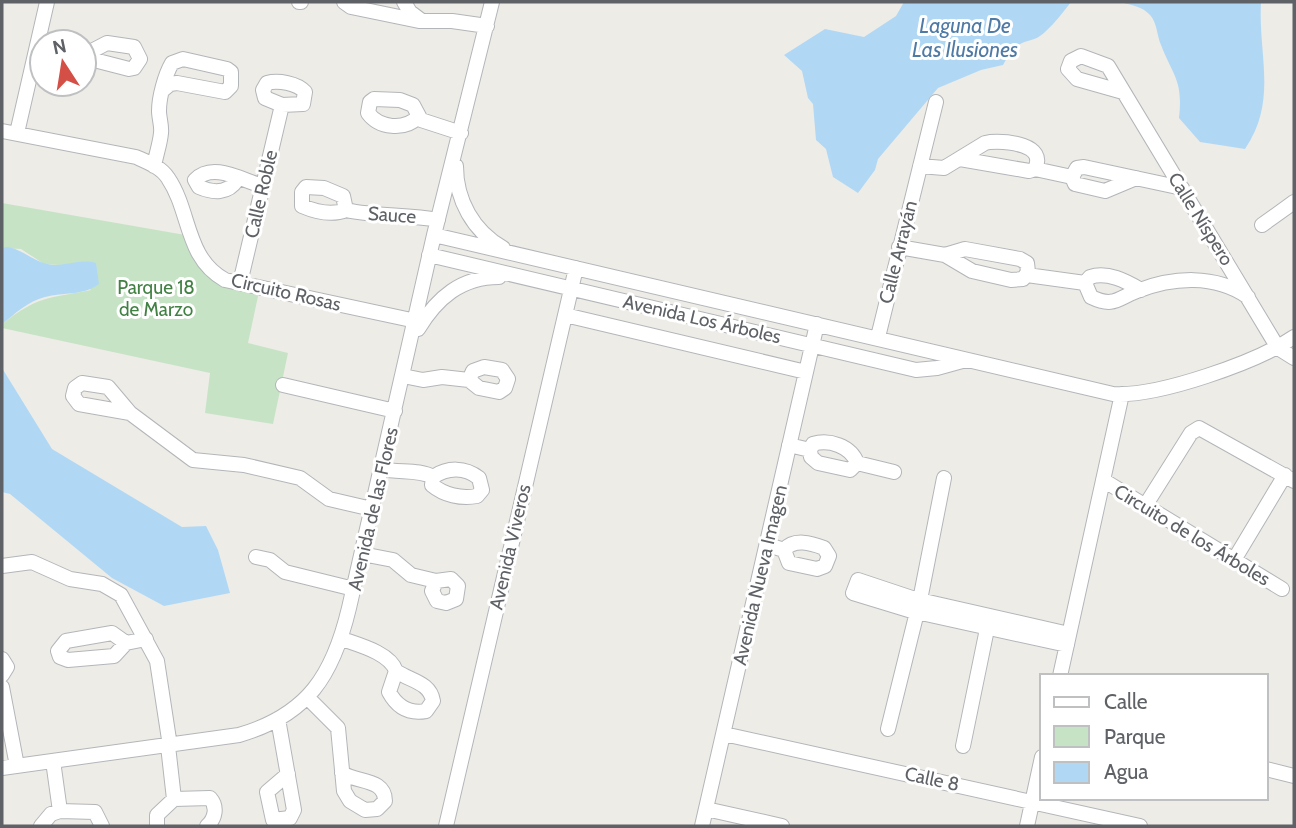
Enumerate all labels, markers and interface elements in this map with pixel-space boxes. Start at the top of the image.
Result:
water label: Laguna De Las Ilusiones [912,13,1018,62]
north arrow [28,28,98,98]
text: N [51,34,69,60]
street label: Calle Roble [240,147,282,240]
street label: Calle Níspero [1163,168,1239,270]
street label: Calle Arrayán [874,198,922,306]
street label: Sauce [367,202,417,228]
street label: Circuito Rosas [229,268,343,316]
park label: Parque 18 de Marzo [117,276,195,321]
street label: Avenida Los Árboles [621,289,783,348]
street label: Avenida de las Flores [343,425,403,593]
street label: Circuito de los Árboles [1110,478,1275,591]
street label: Avenida Viveros [484,482,536,612]
street label: Avenida Nueva Imagen [728,483,792,667]
legend [1040,674,1268,800]
text: Calle [1104,689,1148,714]
text: Parque [1104,724,1166,749]
text: Agua [1104,759,1148,784]
street label: Calle 8 [903,762,961,796]

